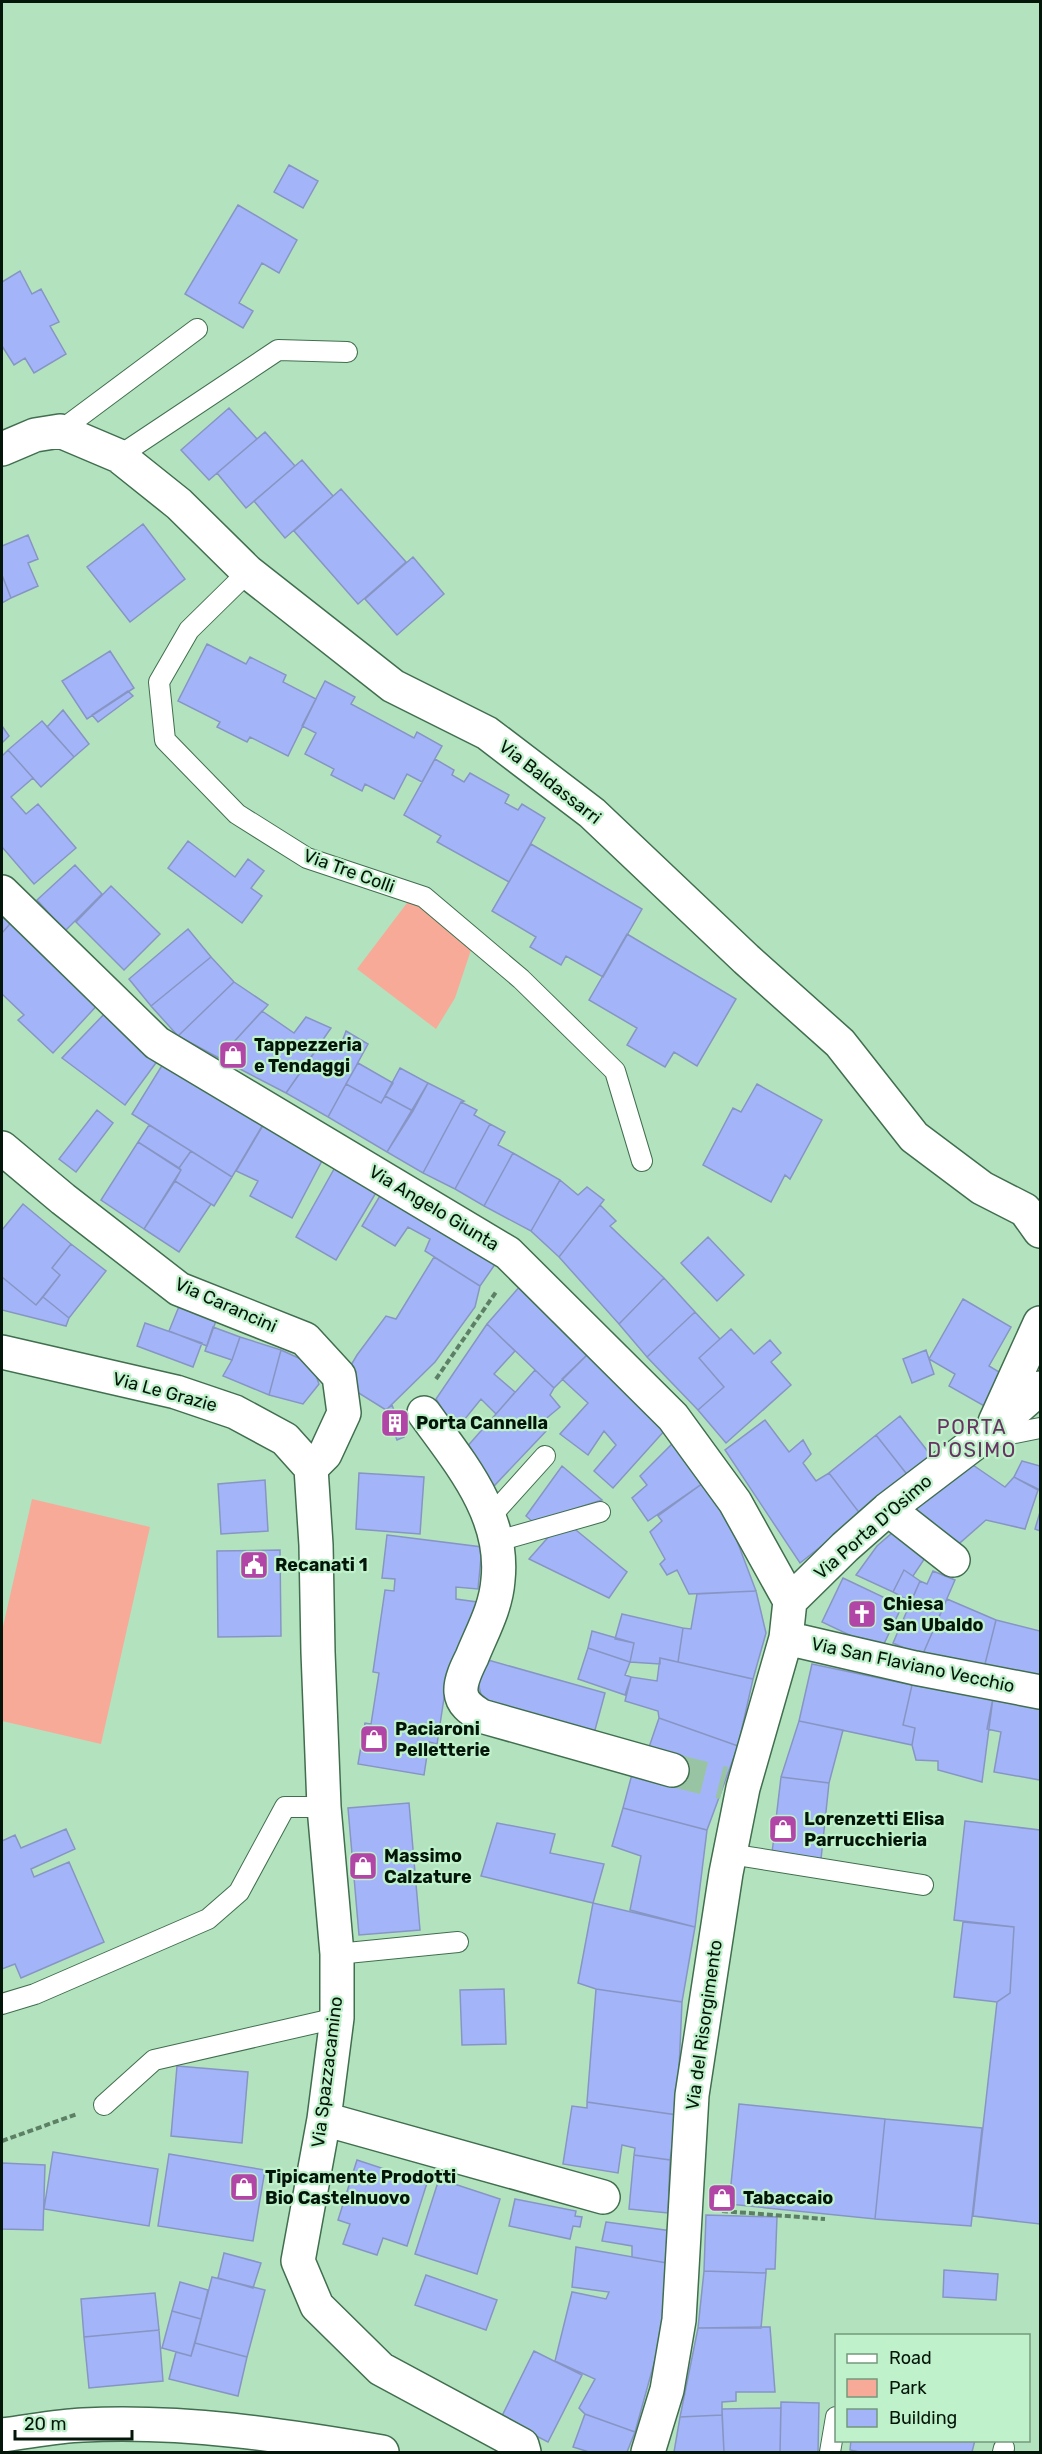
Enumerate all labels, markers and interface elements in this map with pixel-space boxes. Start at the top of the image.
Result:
street label: Via Baldassarri [494,735,606,829]
street label: Via Tre Colli [300,844,398,898]
place label: Tappezzeria e Tendaggi [254,1034,362,1077]
shop icon: Tappezzeria e Tendaggi [217,1039,249,1071]
street label: Via Angelo Giunta [365,1160,503,1256]
street label: Via Carancini [172,1273,280,1337]
street label: Via Le Grazie [110,1367,220,1417]
building icon: Porta Cannella [379,1407,411,1439]
place label: Porta Cannella [416,1412,548,1434]
district label: PORTA D'OSIMO [927,1415,1017,1462]
street label: Via Porta D'Osimo [810,1470,936,1584]
public building icon: Recanati 1 [238,1549,270,1581]
place label: Recanati 1 [275,1554,368,1576]
place label: Chiesa San Ubaldo [883,1593,984,1636]
church icon: Chiesa San Ubaldo [846,1598,878,1630]
street label: Via San Flaviano Vecchio [809,1633,1017,1697]
place label: Paciaroni Pelletterie [395,1718,491,1761]
shop icon: Paciaroni Pelletterie [358,1723,390,1755]
place label: Lorenzetti Elisa Parrucchieria [804,1808,945,1851]
shop icon: Lorenzetti Elisa Parrucchieria [767,1813,799,1845]
place label: Massimo Calzature [384,1845,472,1888]
shop icon: Massimo Calzature [347,1850,379,1882]
street label: Via del Risorgimento [681,1938,727,2112]
street label: Via Spazzacamino [307,1995,347,2149]
place label: Tipicamente Prodotti Bio Castelnuovo [265,2166,456,2209]
shop icon: Tipicamente Prodotti Bio Castelnuovo [228,2171,260,2203]
shop icon: Tabaccaio [706,2182,738,2214]
place label: Tabaccaio [743,2187,833,2209]
legend [835,2334,1030,2442]
text: Road [889,2347,932,2369]
text: Park [889,2377,927,2399]
scale bar [15,2403,132,2441]
text: Building [889,2407,957,2429]
text: 20 m [24,2413,66,2435]

